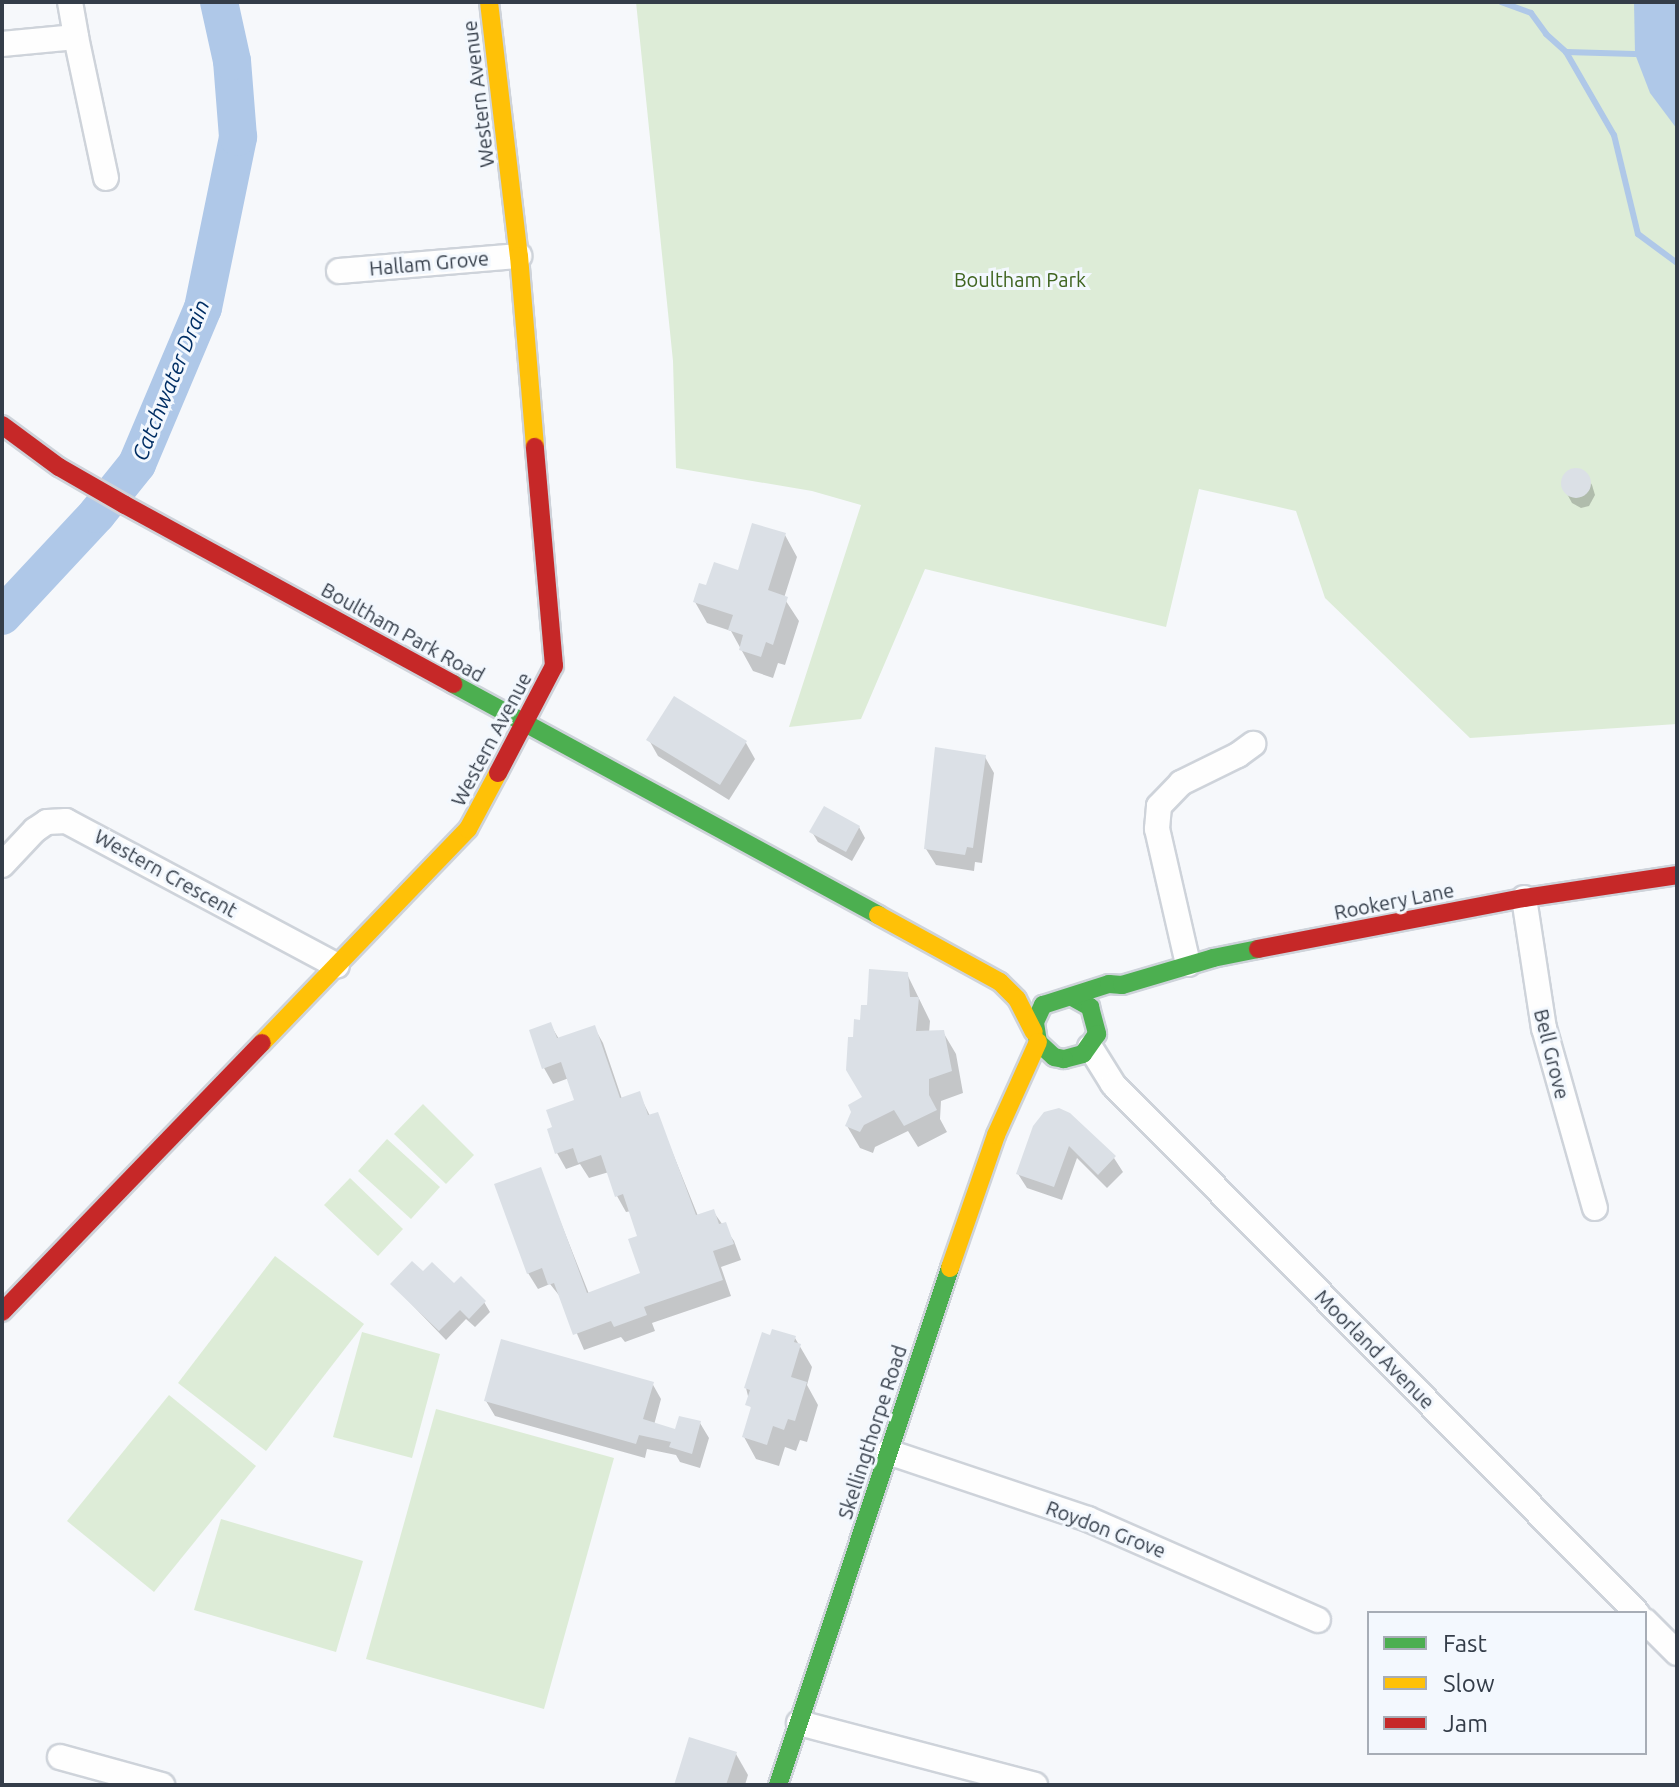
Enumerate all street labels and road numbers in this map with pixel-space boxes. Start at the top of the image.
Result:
street label: Western Avenue [457,19,499,169]
street label: Hallam Grove [368,246,490,280]
street label: Boultham Park Road [317,577,489,687]
street label: Western Avenue [446,668,536,810]
street label: Western Crescent [90,824,242,922]
street label: Rookery Lane [1332,878,1456,924]
street label: Bell Grove [1529,1006,1575,1102]
street label: Moorland Avenue [1310,1284,1440,1414]
street label: Skellingthorpe Road [833,1342,911,1522]
street label: Roydon Grove [1043,1495,1169,1563]

